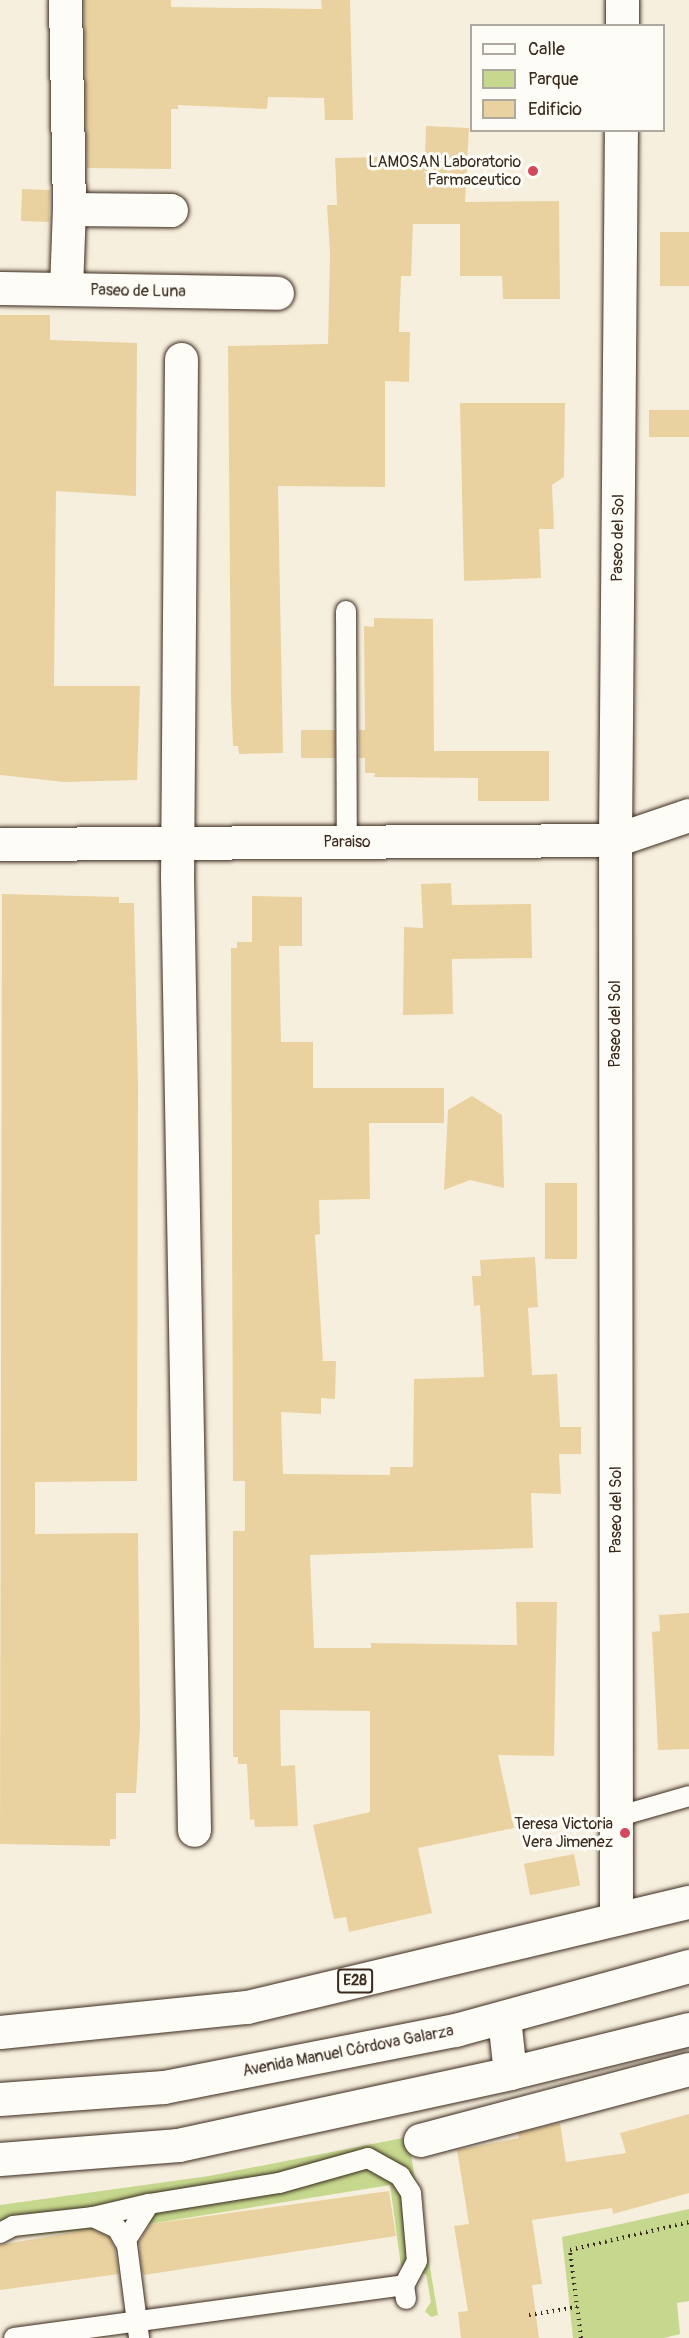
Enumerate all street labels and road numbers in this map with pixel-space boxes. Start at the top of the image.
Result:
street label: Paseo de Luna [90,281,186,301]
street label: Paseo del Sol [608,494,628,582]
street label: Paraiso [323,832,371,852]
street label: Paseo del Sol [605,980,625,1068]
street label: Paseo del Sol [606,1466,626,1554]
road number: E28 [337,1969,373,1993]
street label: Avenida Manuel Córdova Galarza [241,2021,455,2081]

